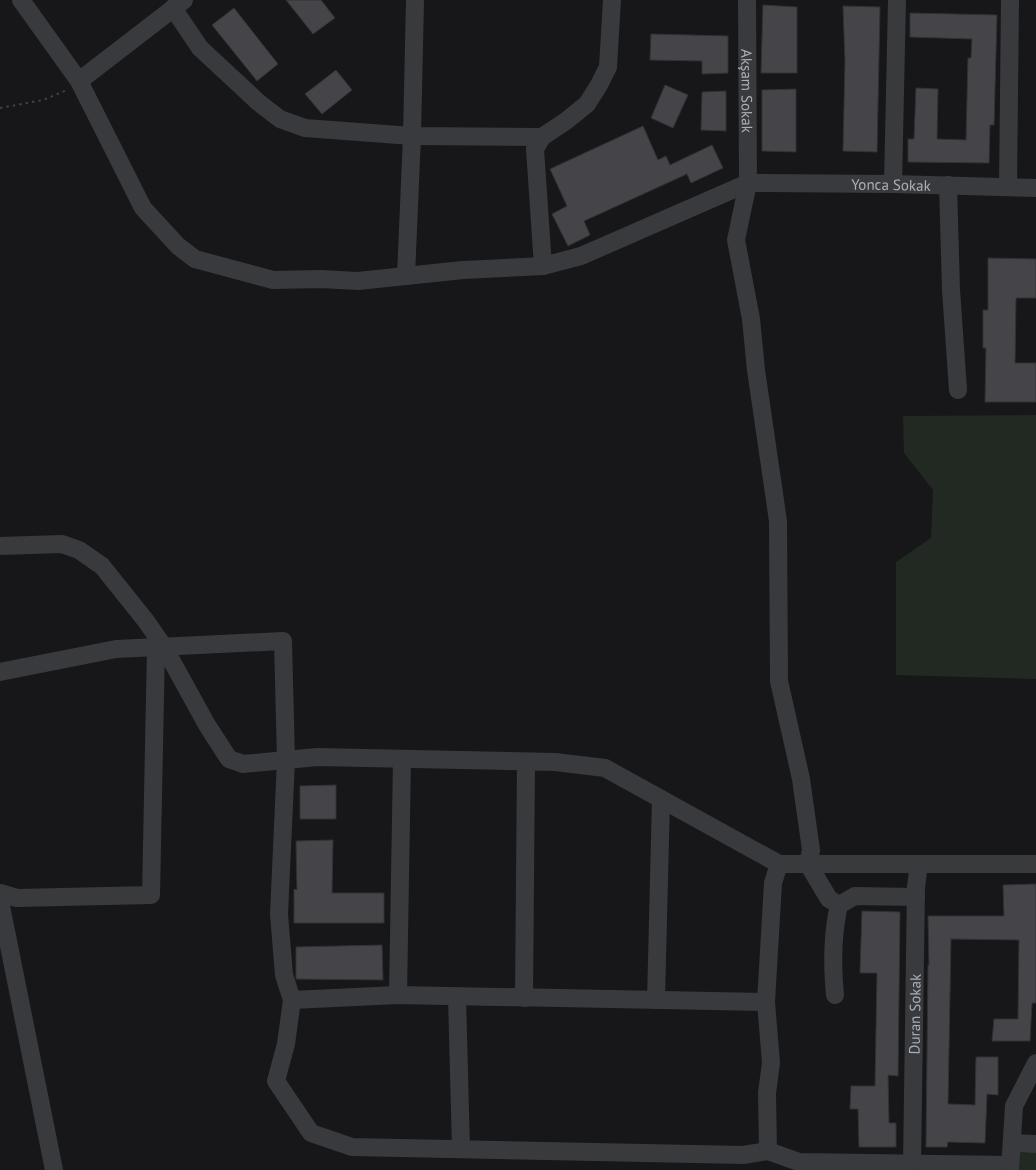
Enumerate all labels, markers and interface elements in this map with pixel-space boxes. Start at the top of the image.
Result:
street label: Akşam Sokak [738,49,757,134]
street label: Yonca Sokak [851,174,932,195]
street label: Duran Sokak [904,973,924,1054]

